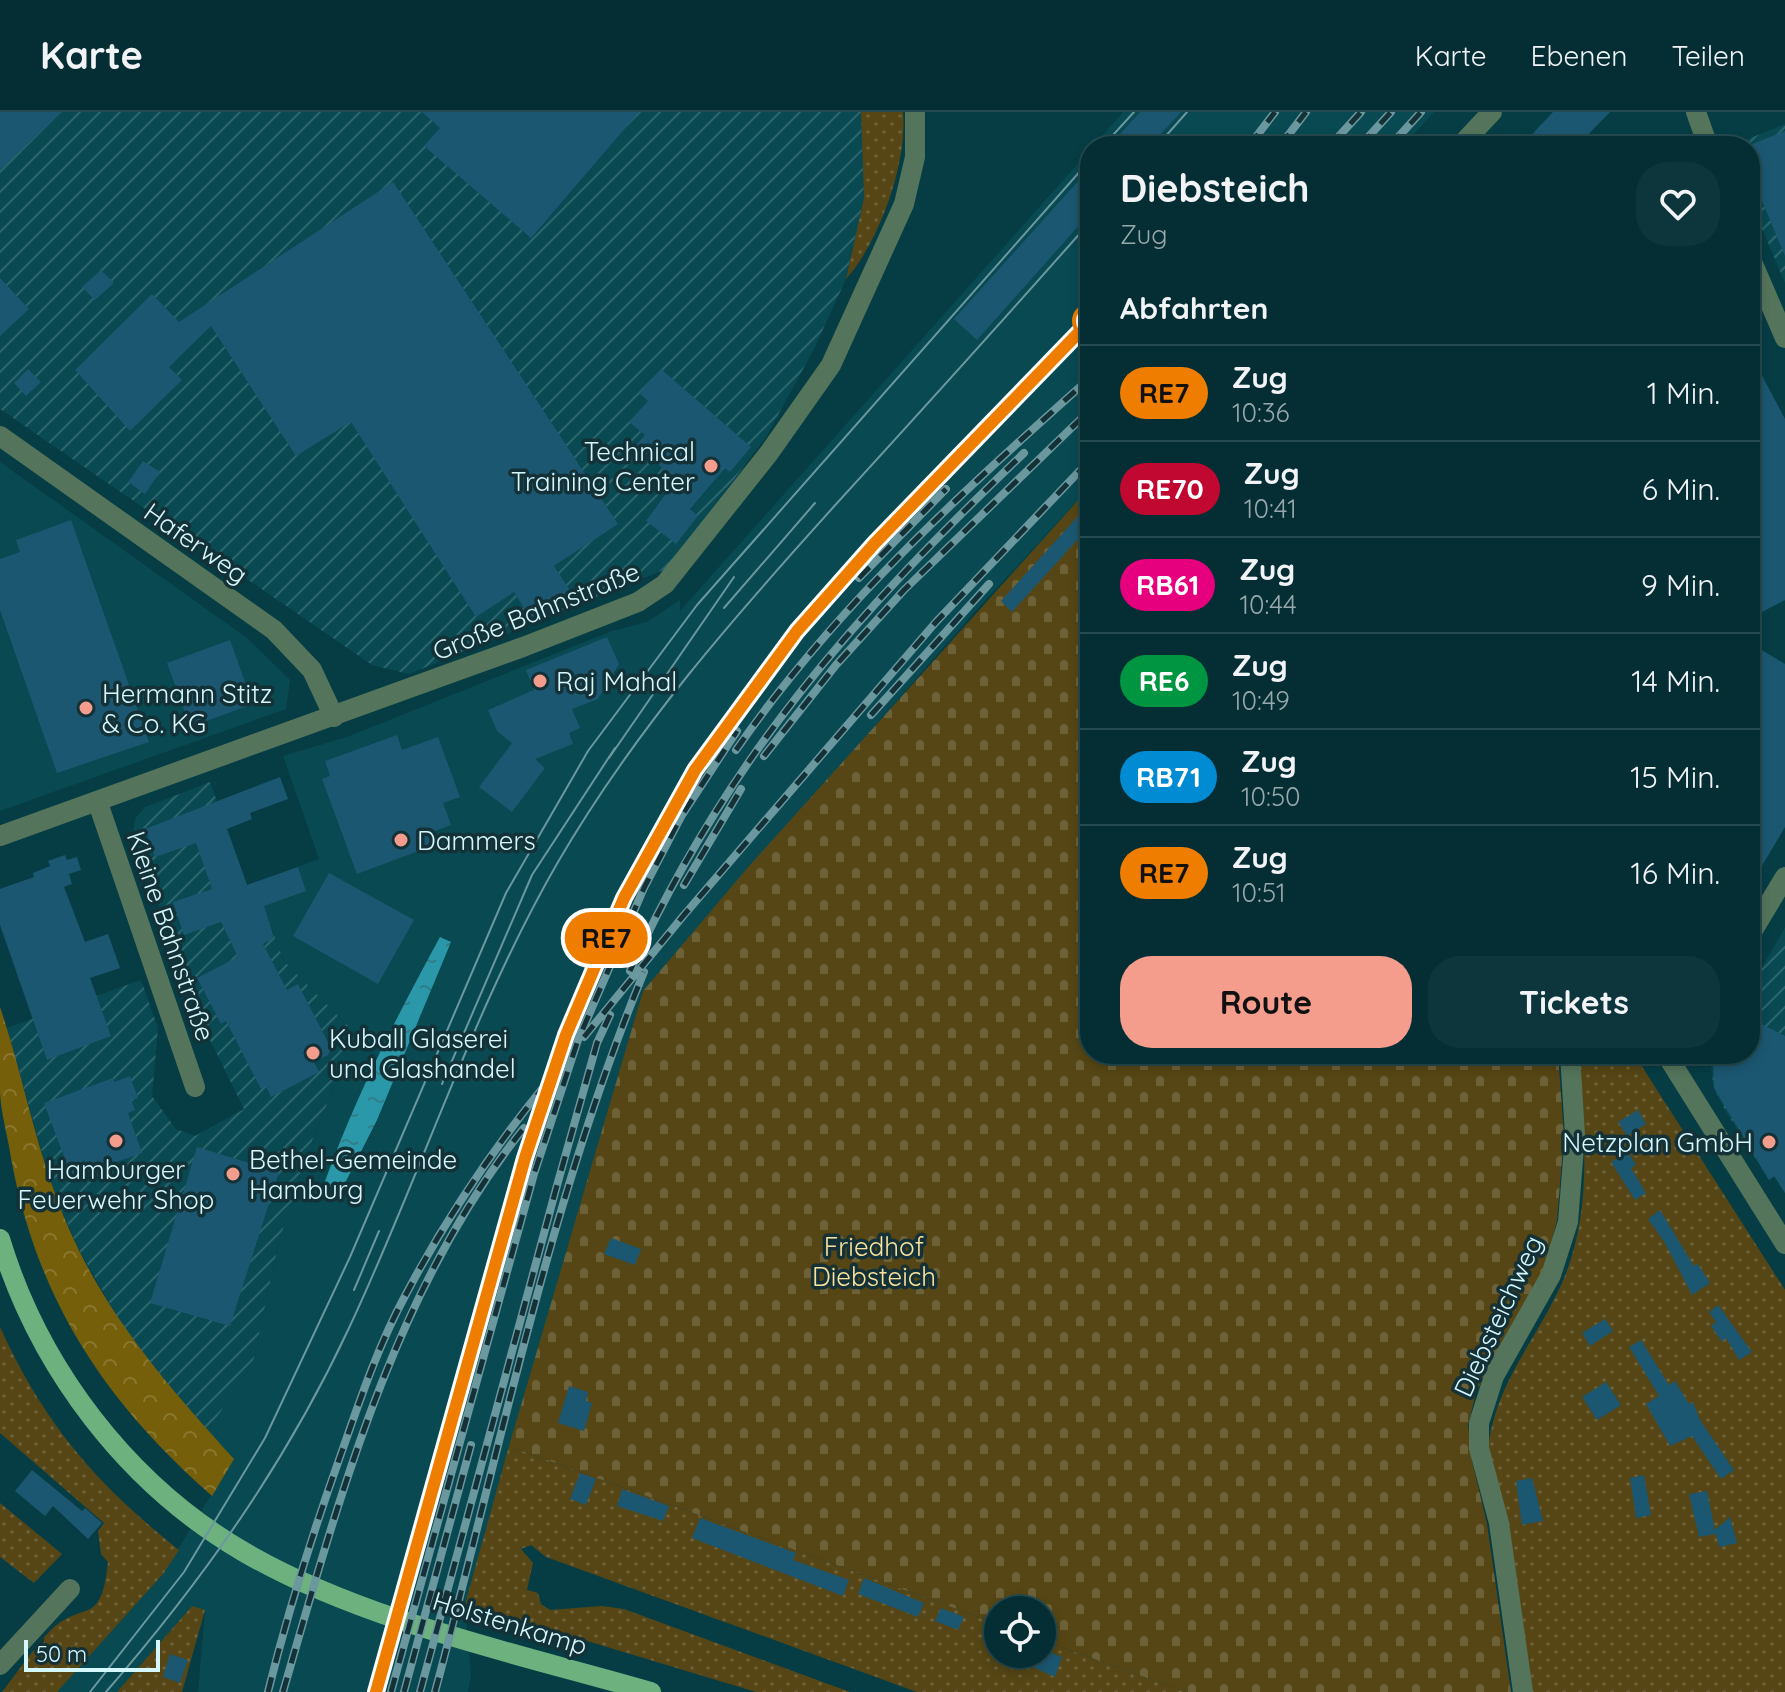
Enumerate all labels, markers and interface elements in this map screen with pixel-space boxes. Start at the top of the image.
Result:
text: Karte [40,31,143,79]
text: Karte [1415,38,1487,73]
text: Ebenen [1531,38,1627,73]
text: Teilen [1671,38,1745,73]
button: heart [1636,162,1720,246]
text: Diebsteich [1120,164,1310,212]
text: Zug [1120,218,1167,251]
text: Abfahrten [1120,289,1268,327]
unlabelled marker [1073,304,1107,338]
text: Zug [1232,358,1288,396]
text: 1 Min. [1647,374,1720,412]
text: RE7 [1139,375,1189,410]
text: 10:36 [1232,396,1290,429]
place label: Technical Training Center [511,435,695,498]
text: Zug [1244,454,1300,492]
marker: Technical Training Center [702,457,720,475]
text: 6 Min. [1642,470,1720,508]
text: RE70 [1136,471,1204,506]
text: 10:41 [1244,492,1297,525]
street label: Haferweg [138,495,254,591]
text: Zug [1239,550,1295,588]
street label: Große Bahnstraße [428,554,644,668]
text: 9 Min. [1641,566,1720,604]
text: RB61 [1136,567,1199,602]
text: 10:44 [1239,588,1297,621]
text: Zug [1232,646,1288,684]
text: 14 Min. [1631,662,1720,700]
text: RE6 [1139,663,1189,698]
place label: Raj Mahal [556,665,677,698]
marker: Raj Mahal [531,672,549,690]
place label: Hermann Stitz & Co. KG [102,677,272,740]
text: 10:49 [1232,684,1290,717]
marker: Hermann Stitz & Co. KG [77,699,95,717]
text: Zug [1241,742,1297,780]
text: 15 Min. [1630,758,1720,796]
text: RB71 [1136,759,1201,794]
text: 10:50 [1241,780,1301,813]
place label: Dammers [417,824,536,857]
street label: Kleine Bahnstraße [120,827,222,1045]
marker: Dammers [392,831,410,849]
text: Zug [1232,838,1288,876]
text: 16 Min. [1631,854,1720,892]
text: RE7 [1139,855,1189,890]
text: 10:51 [1232,876,1286,909]
line badge: RE7 [560,912,652,964]
text: RE7 [581,920,631,955]
button: Route [1120,956,1412,1048]
button: Tickets [1428,956,1720,1048]
place label: Kuball Glaserei und Glashandel [329,1022,516,1085]
marker: Kuball Glaserei und Glashandel [304,1044,322,1062]
place label: Netzplan GmbH [1562,1126,1753,1159]
marker: Hamburger Feuerwehr Shop [107,1132,125,1150]
marker: Netzplan GmbH [1760,1133,1778,1151]
place label: Bethel-Gemeinde Hamburg [249,1143,457,1206]
place label: Hamburger Feuerwehr Shop [18,1153,214,1216]
marker: Bethel-Gemeinde Hamburg [224,1165,242,1183]
park label: Friedhof Diebsteich [812,1230,936,1293]
street label: Diebsteichweg [1446,1230,1550,1402]
street label: Holstenkamp [429,1584,591,1662]
map controls [984,1596,1056,1668]
button: locate [984,1596,1056,1668]
scale bar [24,1636,160,1672]
text: 50 m [36,1640,87,1668]

